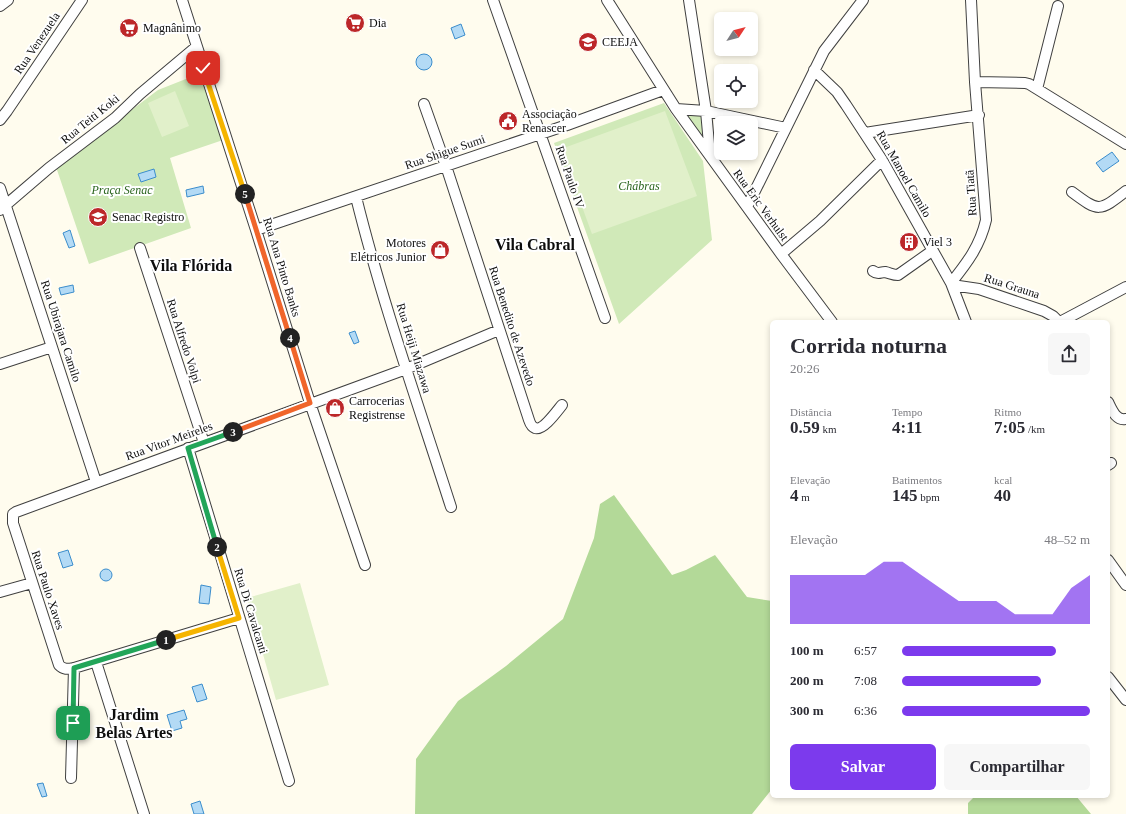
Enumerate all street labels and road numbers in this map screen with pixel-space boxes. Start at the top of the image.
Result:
street label: Rua Venezuela [11,9,63,77]
street label: Rua Teiti Koki [58,91,122,147]
street label: Rua Manoel Camilo [874,128,934,220]
street label: Rua Shigue Sumi [403,131,488,172]
street label: Rua Paulo IV [553,144,587,210]
street label: Rua Eric Verhulst [730,166,792,244]
street label: Rua Tiatã [962,169,980,217]
street label: Rua Ana Pinto Banks [260,216,304,319]
street label: Rua Benedito de Azevedo [486,264,538,388]
street label: Rua Grauna [982,270,1042,302]
street label: Rua Ubirajara Camilo [38,278,84,384]
street label: Rua Alfredo Volpi [164,297,204,385]
street label: Rua Heiji Miazawa [394,301,435,395]
street label: Rua Vitor Meireles [124,419,215,463]
street label: Rua Paulo Xaves [29,549,68,632]
street label: Rua Di Cavalcanti [231,567,271,656]

